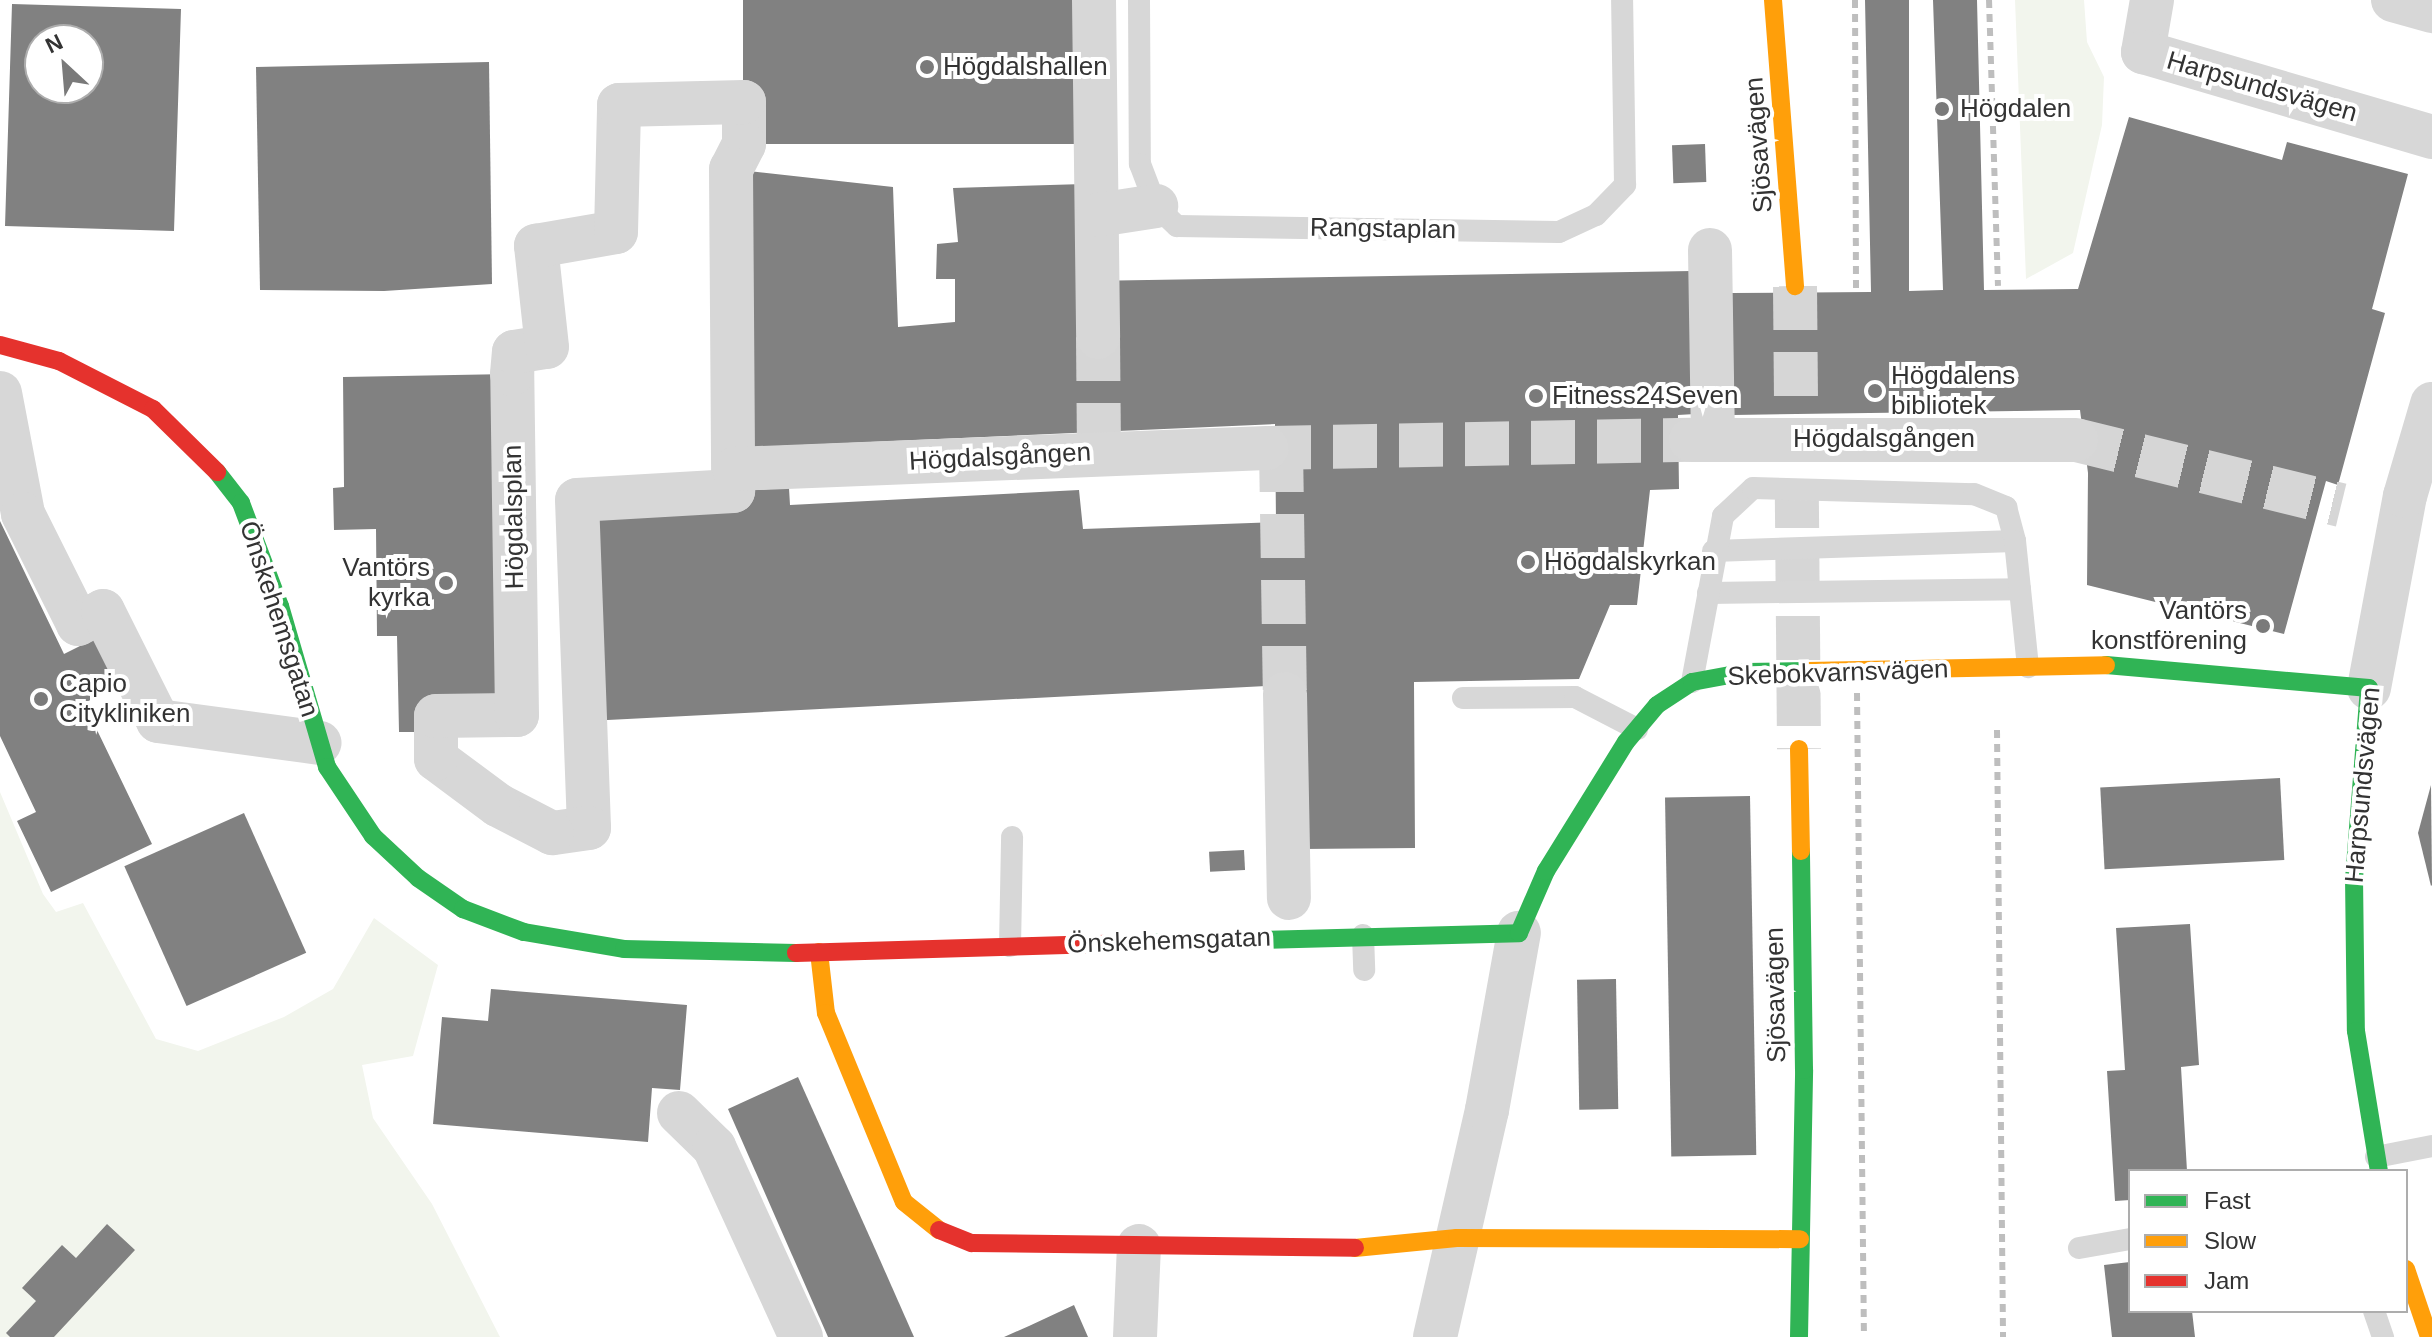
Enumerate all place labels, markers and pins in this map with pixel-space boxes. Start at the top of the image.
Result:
place label: Högdalshallen [943,51,1108,83]
marker: Högdalshallen [918,58,936,76]
place label: Högdalen [1960,93,2071,125]
marker: Högdalen [1931,98,1953,120]
place label: Högdalens bibliotek [1891,360,2015,422]
place label: Fitness24Seven [1552,380,1738,412]
marker: Högdalens bibliotek [1866,382,1884,400]
marker: Fitness24Seven [1527,387,1545,405]
place label: Högdalskyrkan [1544,546,1716,578]
place label: Vantörs kyrka [342,552,430,614]
marker: Högdalskyrkan [1519,553,1537,571]
marker: Vantörs kyrka [437,574,455,592]
place label: Vantörs konstförening [2091,595,2247,656]
marker: Vantörs konstförening [2254,617,2272,635]
place label: Capio Citykliniken [59,668,190,730]
marker: Capio Citykliniken [30,688,52,710]

